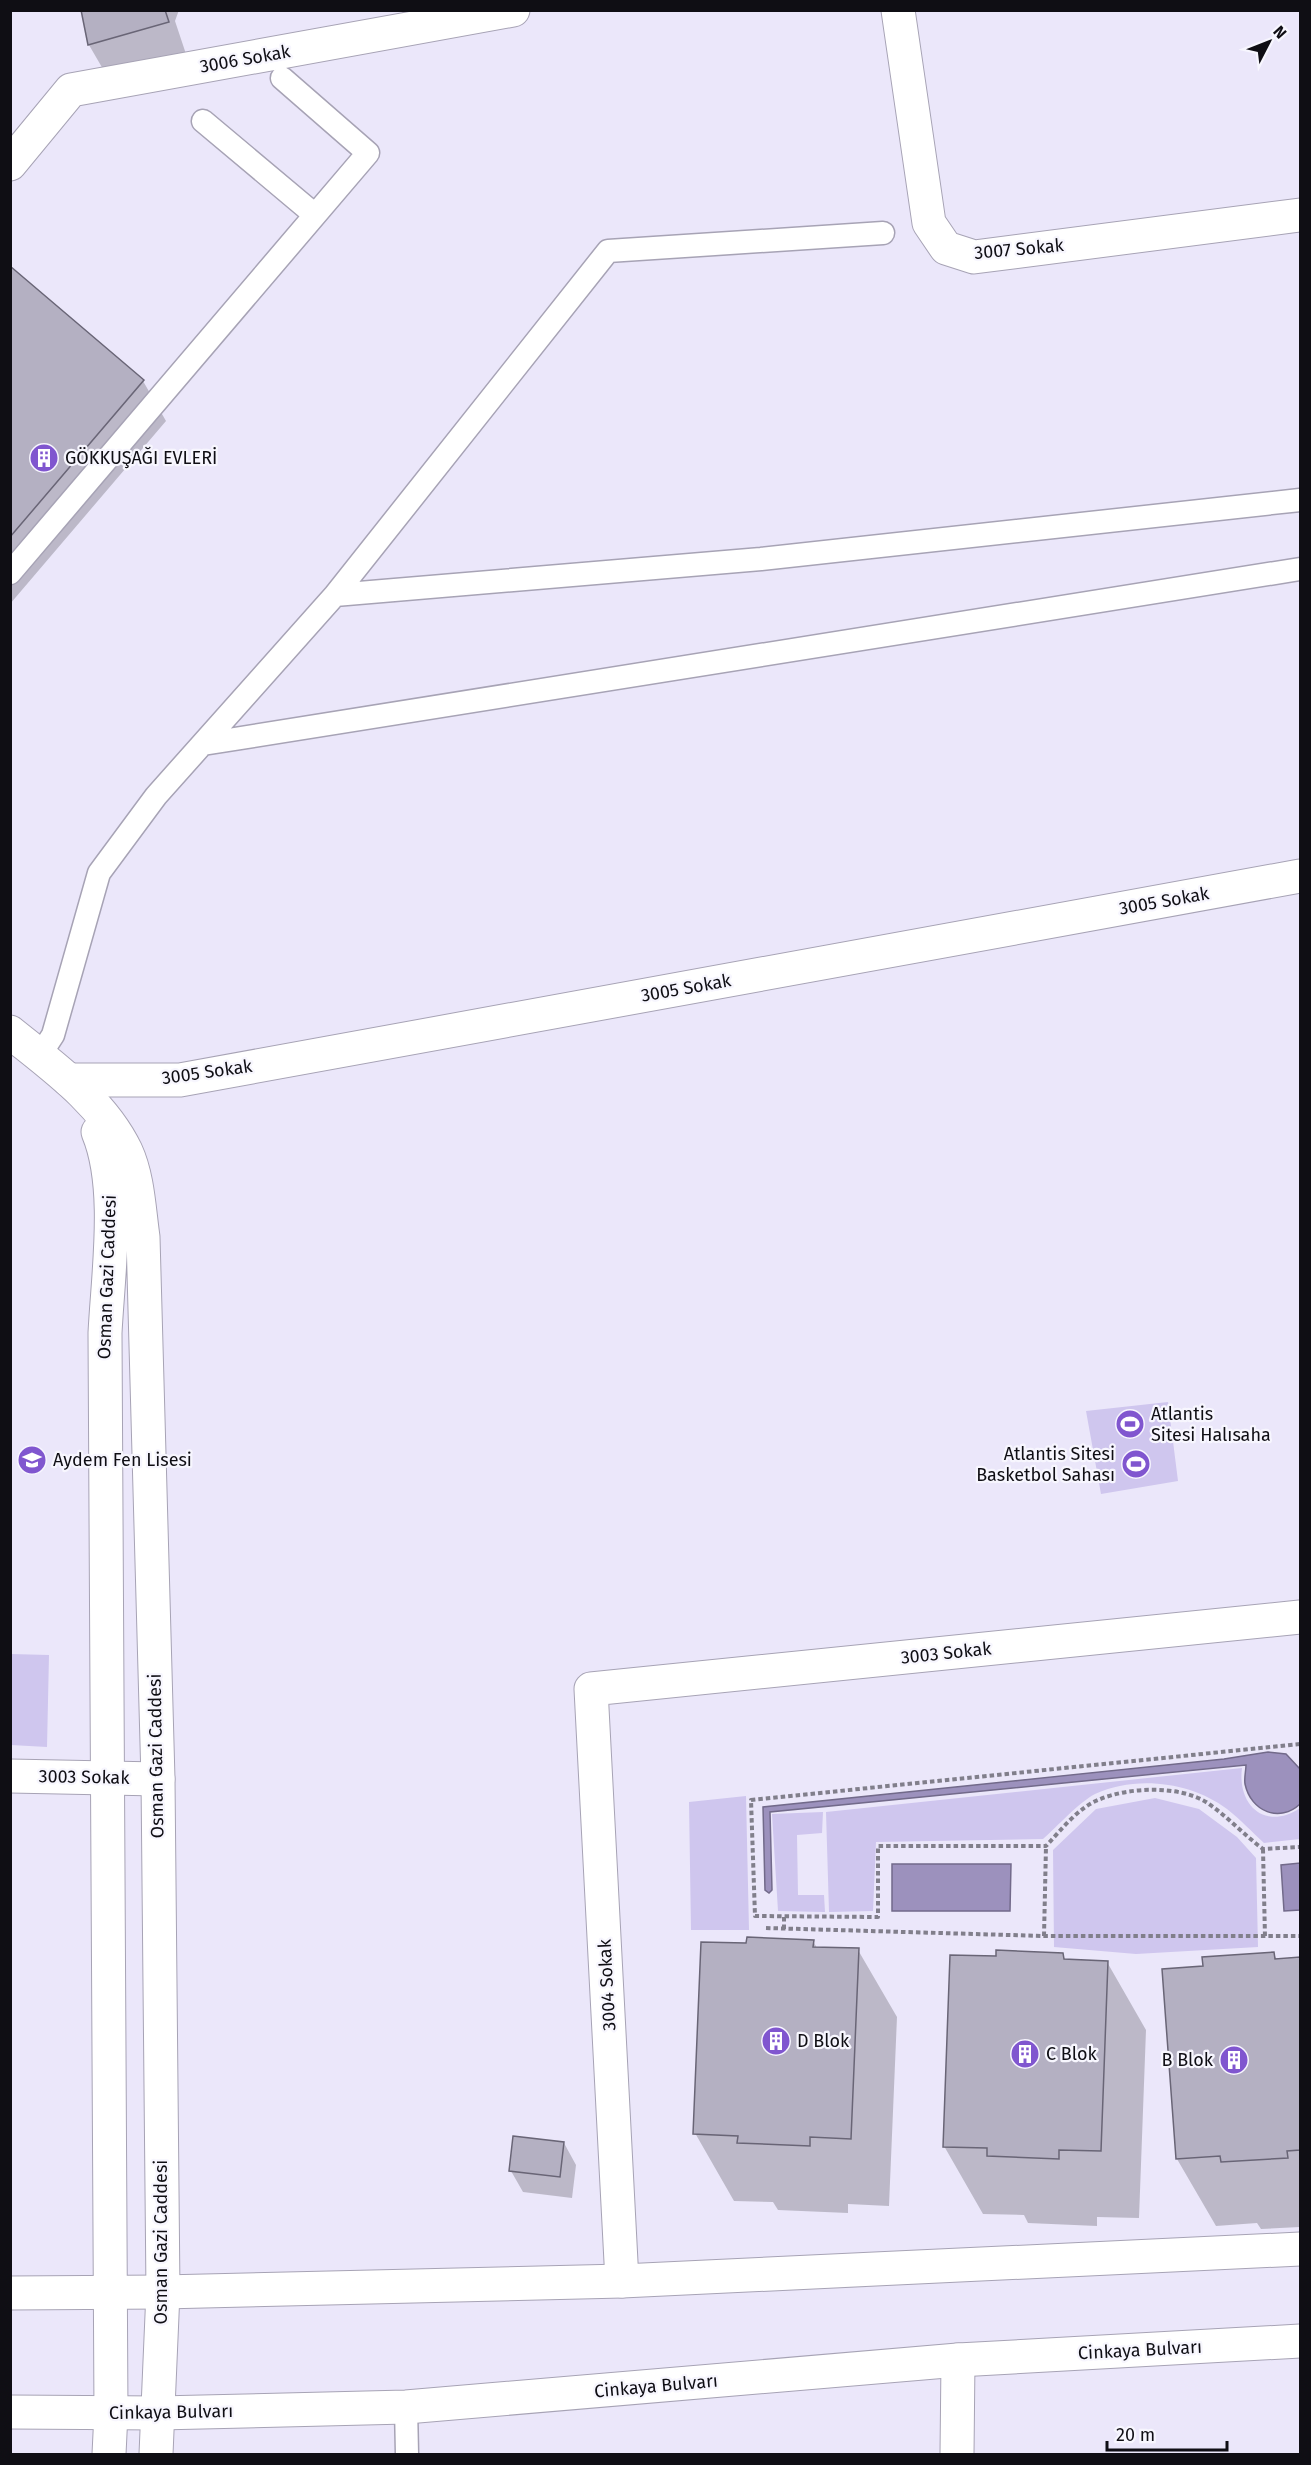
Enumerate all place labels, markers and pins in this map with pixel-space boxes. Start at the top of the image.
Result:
building icon: GÖKKUŞAĞI EVLERİ [28,442,60,474]
place label: GÖKKUŞAĞI EVLERİ [65,446,217,469]
place label: Atlantis Sitesi Halısaha [1151,1403,1271,1446]
sports icon: Atlantis Sitesi Halısaha [1114,1408,1146,1440]
place label: Atlantis Sitesi Basketbol Sahası [976,1443,1115,1486]
school or university icon: Aydem Fen Lisesi [16,1444,48,1476]
sports icon: Atlantis Sitesi Basketbol Sahası [1120,1448,1152,1480]
place label: Aydem Fen Lisesi [53,1449,192,1471]
building icon: D Blok [760,2025,792,2057]
place label: D Blok [797,2030,850,2052]
building icon: C Blok [1009,2038,1041,2070]
place label: C Blok [1046,2043,1097,2065]
building icon: B Blok [1218,2044,1250,2076]
place label: B Blok [1161,2049,1214,2071]

